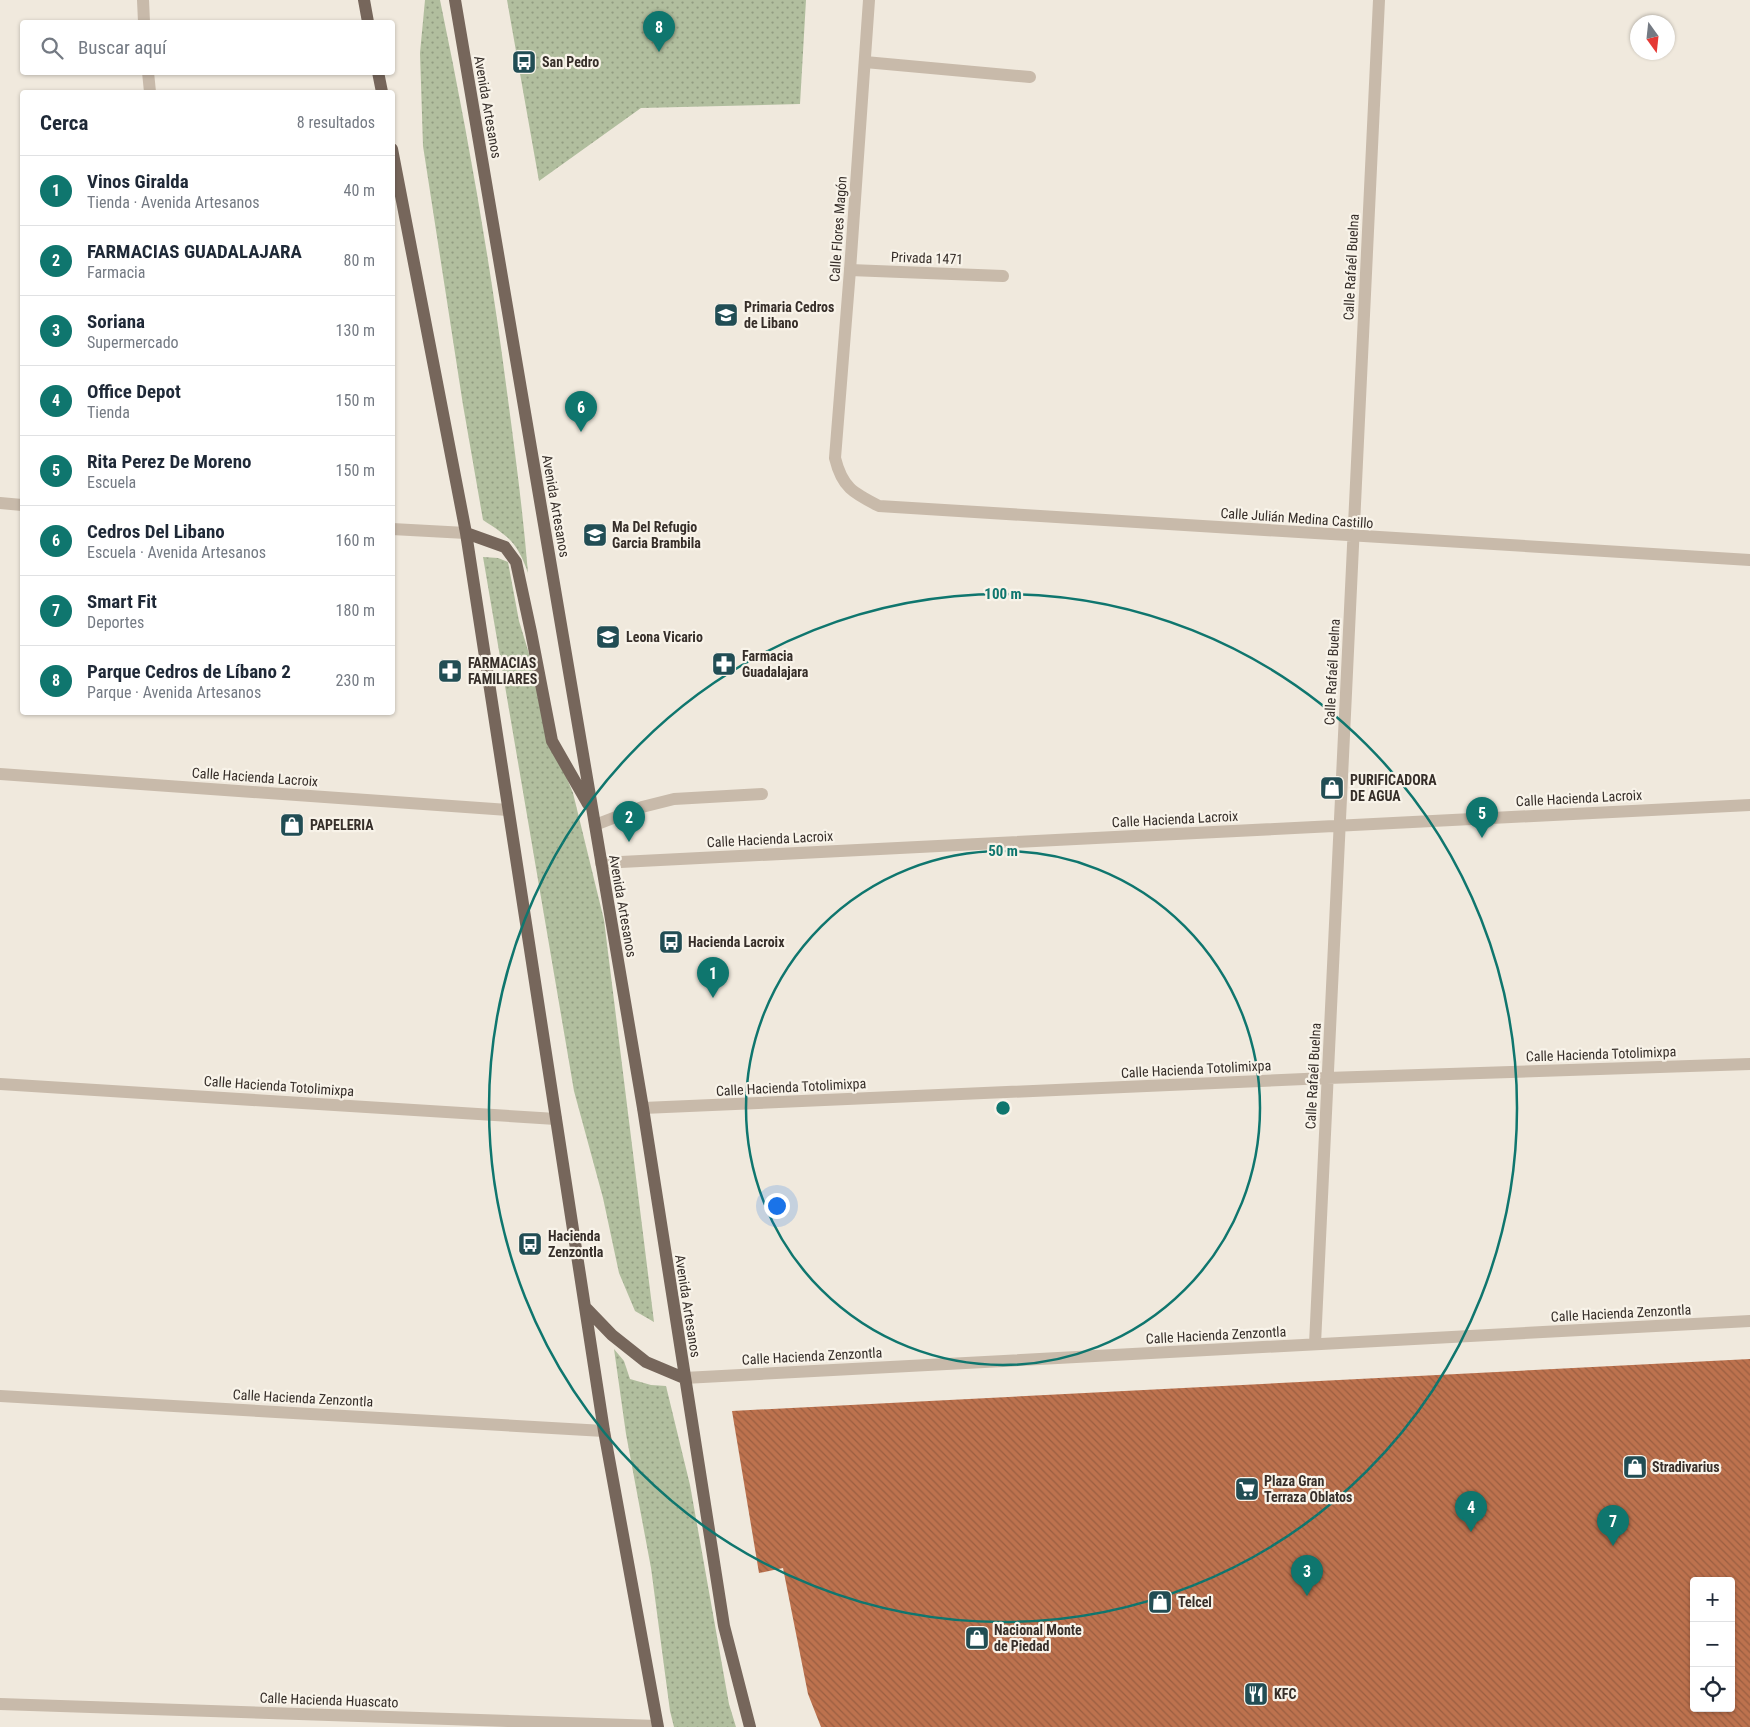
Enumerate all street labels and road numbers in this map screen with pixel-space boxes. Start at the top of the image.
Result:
street label: Avenida Artesanos [471,55,505,159]
street label: Calle Flores Magón [826,176,850,282]
street label: Calle Rafaél Buelna [1340,213,1362,321]
street label: Privada 1471 [891,249,963,267]
street label: Avenida Artesanos [539,454,573,558]
street label: Calle Julián Medina Castillo [1220,505,1374,531]
street label: Calle Rafaél Buelna [1321,618,1343,726]
street label: Calle Hacienda Lacroix [191,765,319,789]
street label: Calle Hacienda Lacroix [1515,787,1643,809]
street label: Calle Hacienda Lacroix [1111,808,1239,830]
street label: Calle Hacienda Lacroix [706,828,834,850]
street label: Avenida Artesanos [606,854,640,958]
street label: Calle Rafaél Buelna [1302,1022,1324,1130]
street label: Calle Hacienda Totolimixpa [1526,1043,1676,1065]
street label: Calle Hacienda Totolimixpa [1120,1057,1272,1081]
street label: Calle Hacienda Totolimixpa [203,1073,355,1099]
street label: Calle Hacienda Totolimixpa [715,1075,867,1099]
street label: Avenida Artesanos [672,1254,704,1358]
street label: Calle Hacienda Zenzontla [1550,1301,1692,1325]
street label: Calle Hacienda Zenzontla [1145,1323,1287,1347]
street label: Calle Hacienda Zenzontla [741,1344,883,1368]
street label: Calle Hacienda Zenzontla [232,1386,374,1410]
street label: Calle Hacienda Huascato [259,1690,399,1710]

